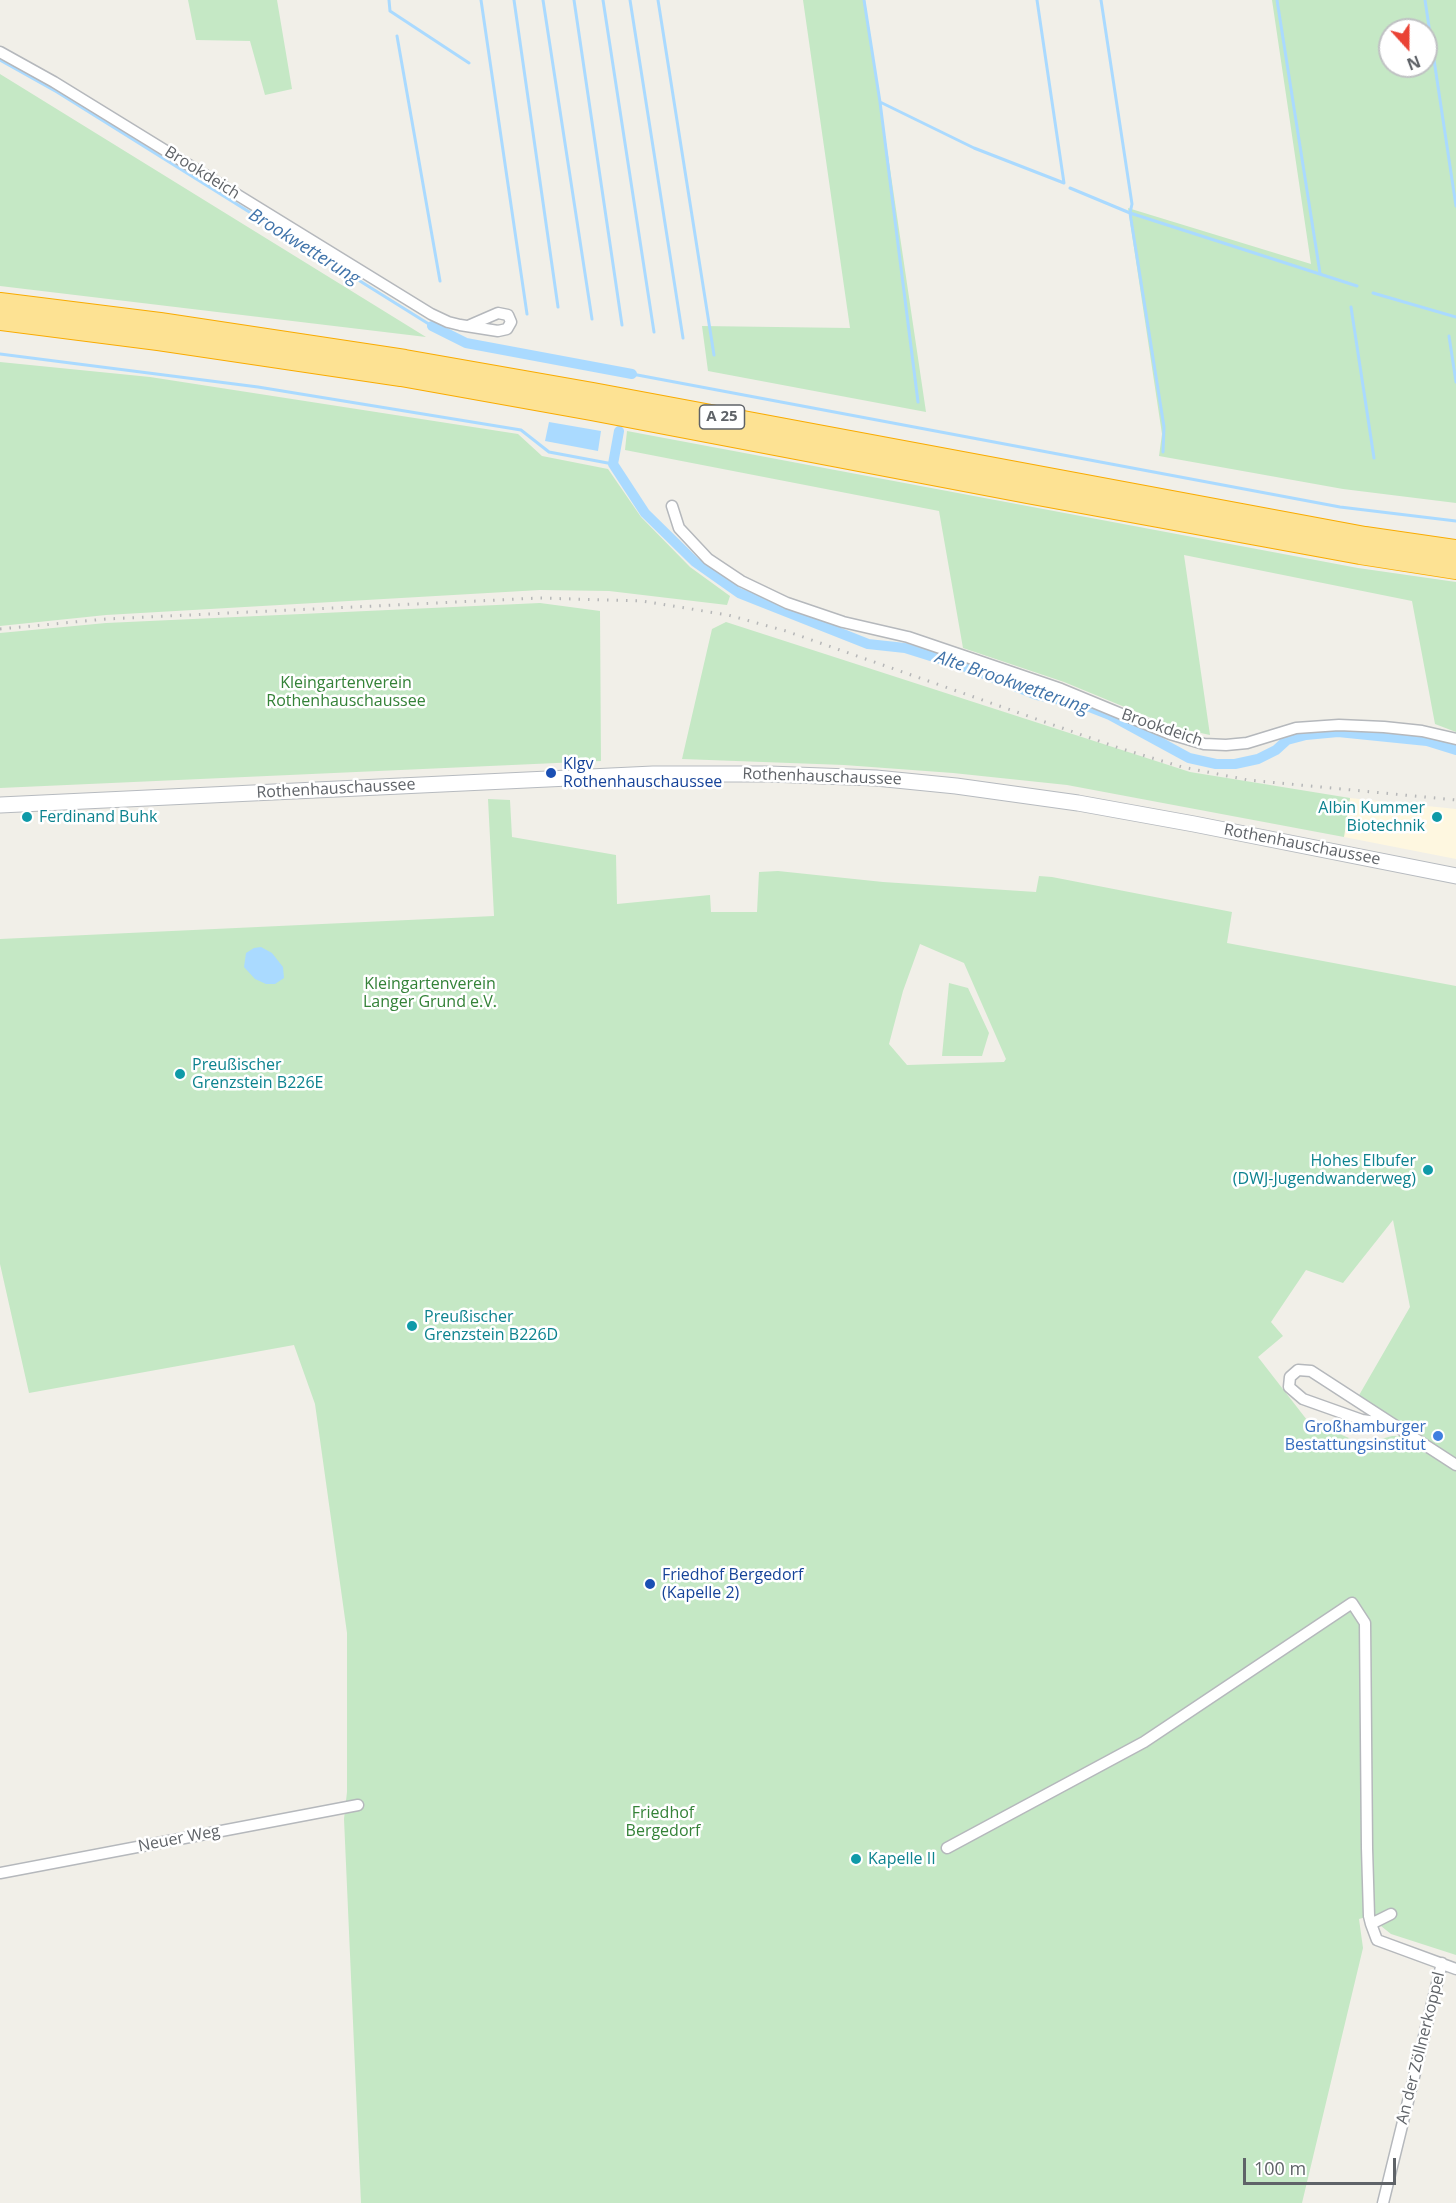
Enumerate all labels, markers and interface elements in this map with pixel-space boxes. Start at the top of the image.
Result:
north arrow [1378,18,1438,78]
text: N [1404,50,1424,76]
street label: Brookdeich [161,142,243,204]
water label: Brookwetterung [244,204,364,290]
road number: A 25 [700,405,744,429]
water label: Alte Brookwetterung [932,647,1092,719]
park label: Kleingartenverein Rothenhauschaussee [266,673,426,711]
street label: Brookdeich [1119,705,1205,751]
place label: Klgv Rothenhauschaussee [563,754,722,792]
street label: Rothenhauschaussee [742,765,902,789]
marker: Klgv Rothenhauschaussee [544,766,558,780]
street label: Rothenhauschaussee [256,775,416,803]
place label: Albin Kummer Biotechnik [1318,798,1425,836]
place label: Ferdinand Buhk [39,807,157,827]
marker: Ferdinand Buhk [20,810,34,824]
marker: Albin Kummer Biotechnik [1430,810,1444,824]
street label: Rothenhauschaussee [1222,820,1382,870]
park label: Kleingartenverein Langer Grund e.V. [363,974,497,1012]
place label: Preußischer Grenzstein B226E [192,1055,323,1093]
marker: Preußischer Grenzstein B226E [173,1067,187,1081]
place label: Hohes Elbufer (DWJ-Jugendwanderweg) [1233,1151,1416,1189]
marker: Hohes Elbufer (DWJ-Jugendwanderweg) [1421,1163,1435,1177]
place label: Preußischer Grenzstein B226D [424,1307,558,1345]
marker: Preußischer Grenzstein B226D [405,1319,419,1333]
place label: Großhamburger Bestattungsinstitut [1285,1417,1426,1455]
marker: Großhamburger Bestattungsinstitut [1431,1429,1445,1443]
place label: Friedhof Bergedorf (Kapelle 2) [662,1565,803,1603]
marker: Friedhof Bergedorf (Kapelle 2) [643,1577,657,1591]
park label: Friedhof Bergedorf [626,1803,700,1841]
street label: Neuer Weg [136,1822,222,1856]
place label: Kapelle II [868,1849,936,1869]
marker: Kapelle II [849,1852,863,1866]
street label: An der Zöllnerkoppel [1393,1970,1449,2126]
scale bar [1246,2146,1399,2184]
text: 100 m [1254,2156,1306,2180]

